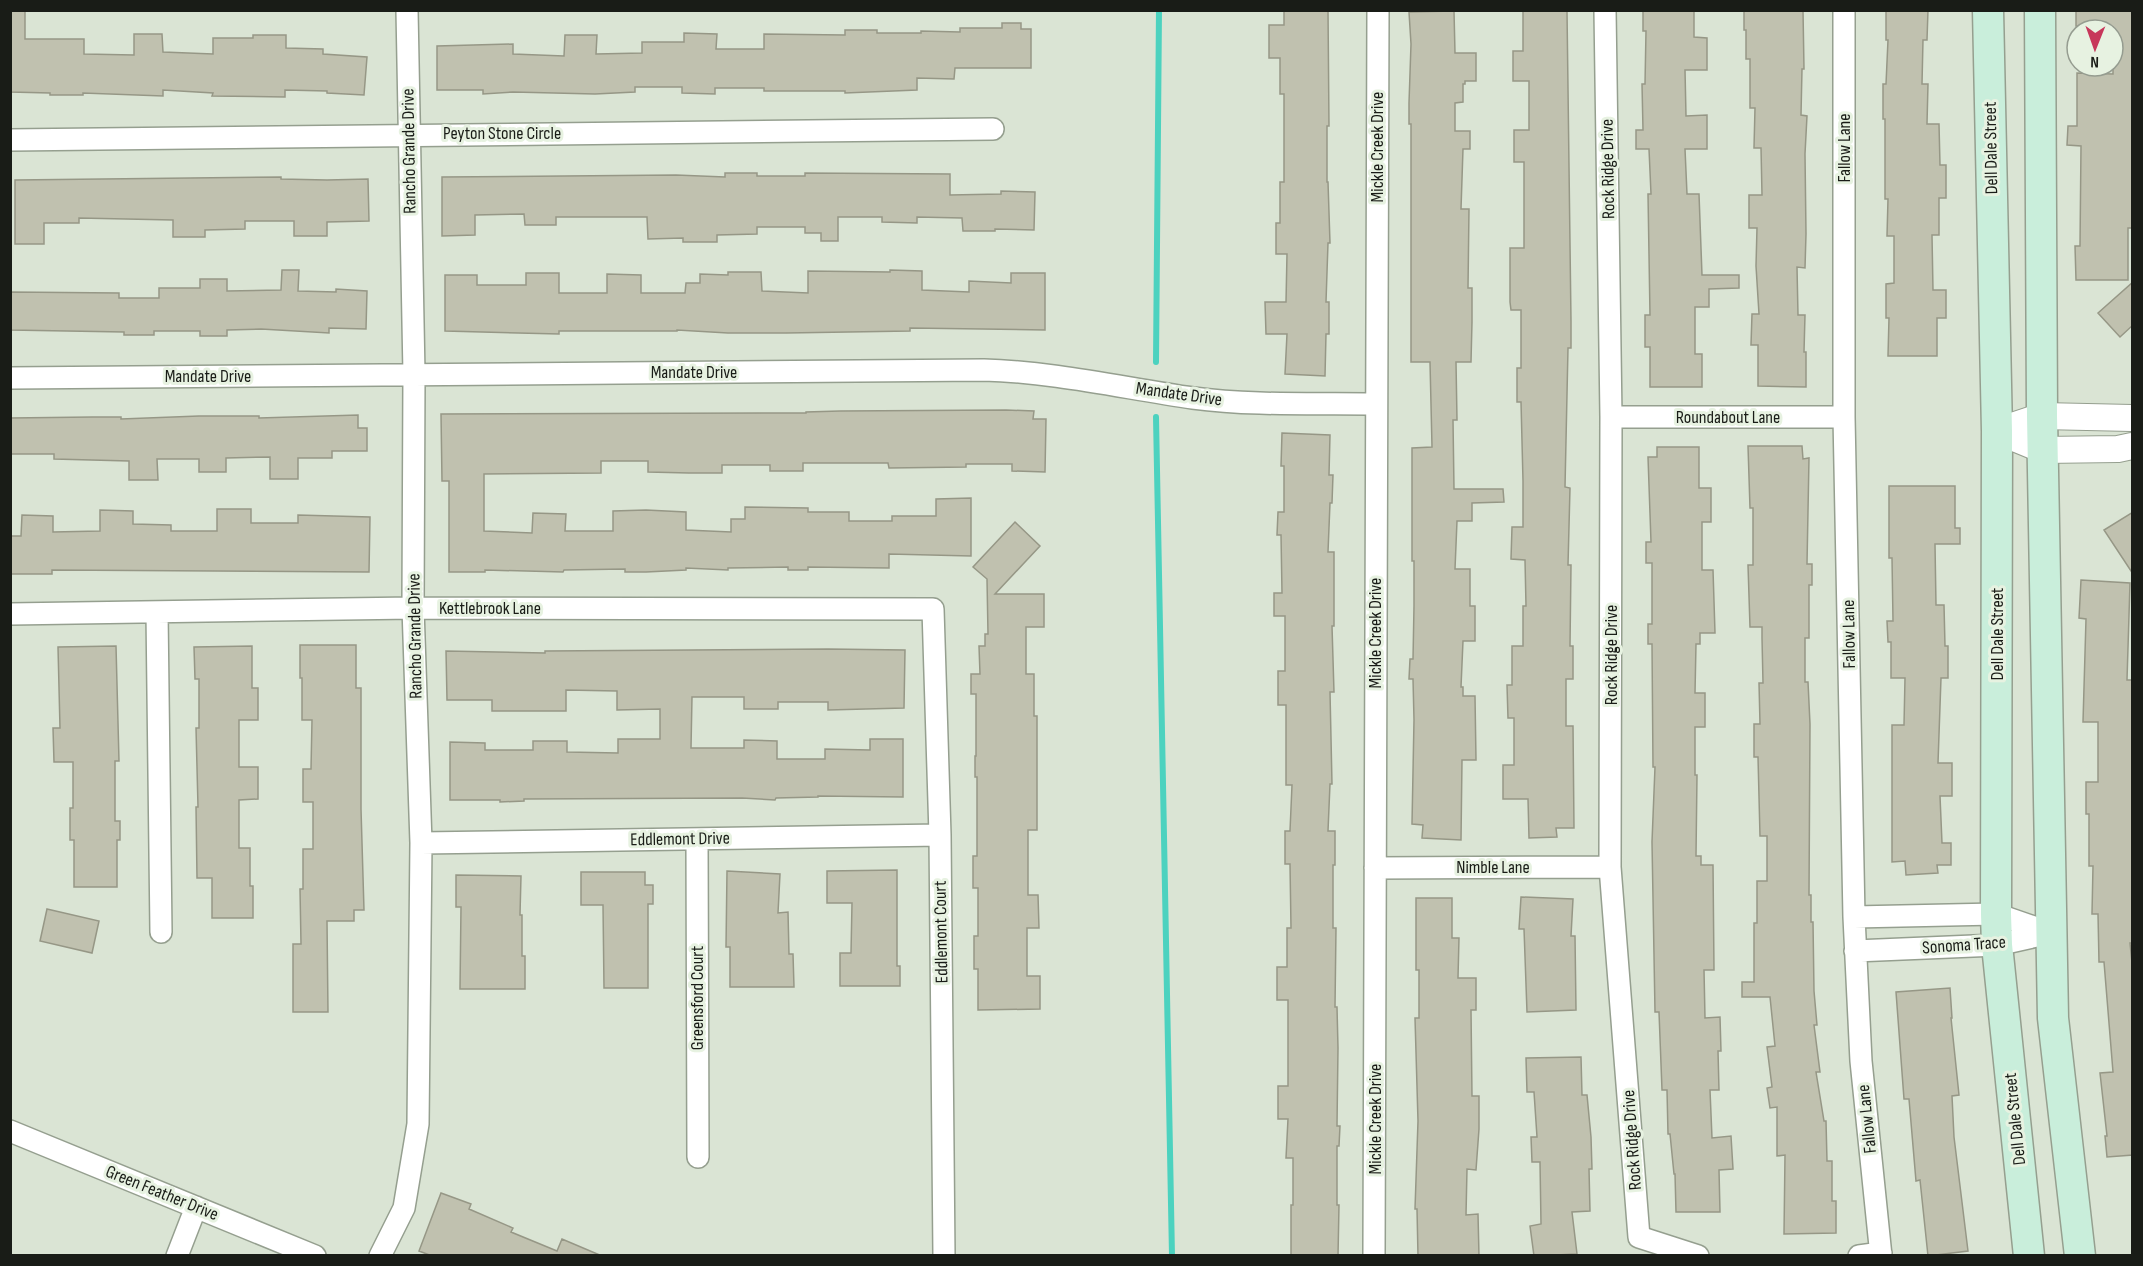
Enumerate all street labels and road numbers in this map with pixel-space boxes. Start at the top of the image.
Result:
street label: Rancho Grande Drive [397,88,421,214]
street label: Mickle Creek Drive [1367,92,1388,202]
street label: Dell Dale Street [1980,101,2002,195]
street label: Fallow Lane [1834,113,1855,183]
street label: Rock Ridge Drive [1597,119,1619,219]
street label: Peyton Stone Circle [443,123,561,144]
street label: Mandate Drive [651,362,737,383]
street label: Mandate Drive [165,366,251,387]
street label: Mandate Drive [1135,378,1223,410]
street label: Roundabout Lane [1676,407,1780,428]
street label: Rancho Grande Drive [403,573,427,699]
street label: Mickle Creek Drive [1365,578,1386,688]
street label: Dell Dale Street [1987,587,2008,680]
street label: Kettlebrook Lane [439,598,541,619]
street label: Fallow Lane [1838,599,1860,669]
street label: Rock Ridge Drive [1601,605,1622,705]
street label: Eddlemont Drive [630,828,730,850]
street label: Nimble Lane [1456,857,1530,878]
street label: Eddlemont Court [930,880,952,983]
street label: Sonoma Trace [1921,932,2007,958]
street label: Greensford Court [687,945,708,1050]
street label: Mickle Creek Drive [1365,1064,1386,1174]
street label: Dell Dale Street [2000,1071,2030,1166]
street label: Fallow Lane [1853,1084,1881,1154]
street label: Rock Ridge Drive [1618,1089,1646,1191]
street label: Green Feather Drive [103,1161,221,1225]

